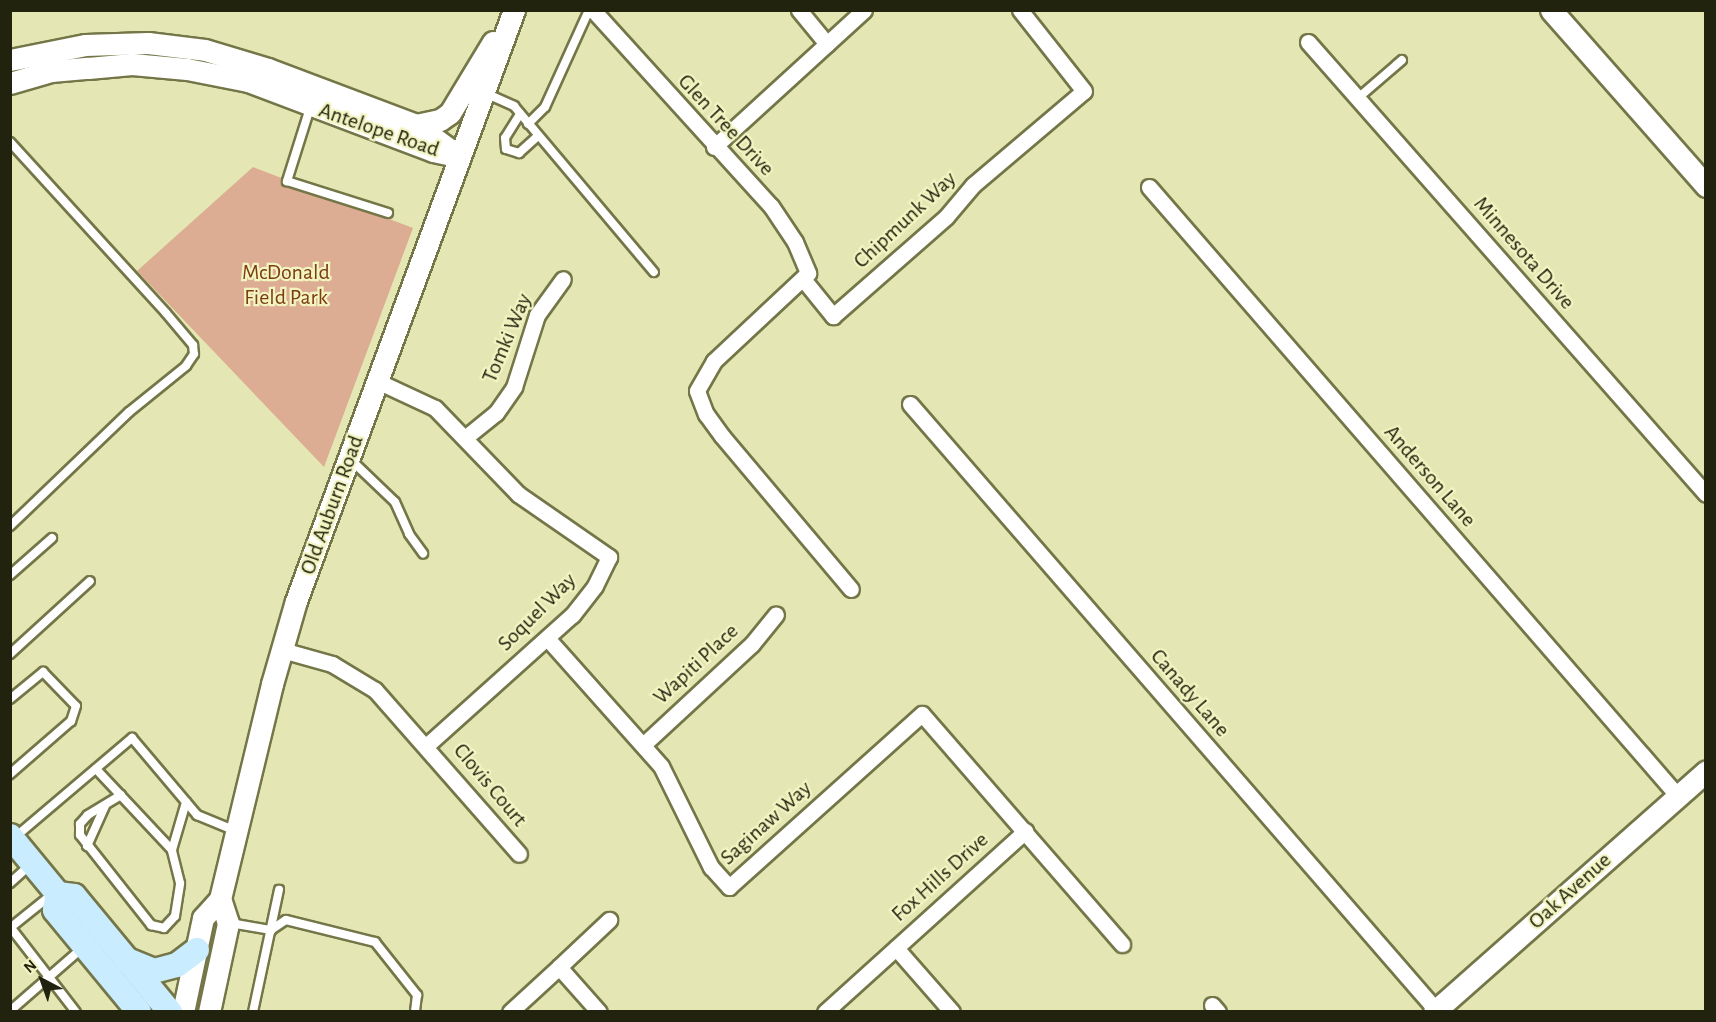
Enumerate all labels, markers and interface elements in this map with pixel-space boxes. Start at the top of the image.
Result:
street label: Glen Tree Drive [672,69,780,181]
street label: Antelope Road [315,97,443,163]
street label: Chipmunk Way [848,166,962,274]
street label: Minnesota Drive [1468,191,1580,315]
park label: McDonald Field Park [242,259,330,310]
street label: Tomki Way [476,289,538,387]
street label: Anderson Lane [1378,419,1482,533]
street label: Old Auburn Road [295,432,369,578]
street label: Soquel Way [492,567,582,657]
street label: Wapiti Place [648,618,744,710]
street label: Canady Lane [1145,644,1235,742]
street label: Clovis Court [448,738,532,832]
street label: Saginaw Way [715,775,817,871]
street label: Fox Hills Drive [886,827,994,927]
street label: Oak Avenue [1523,847,1617,935]
north arrow [12,950,72,1010]
text: N [21,957,40,976]

